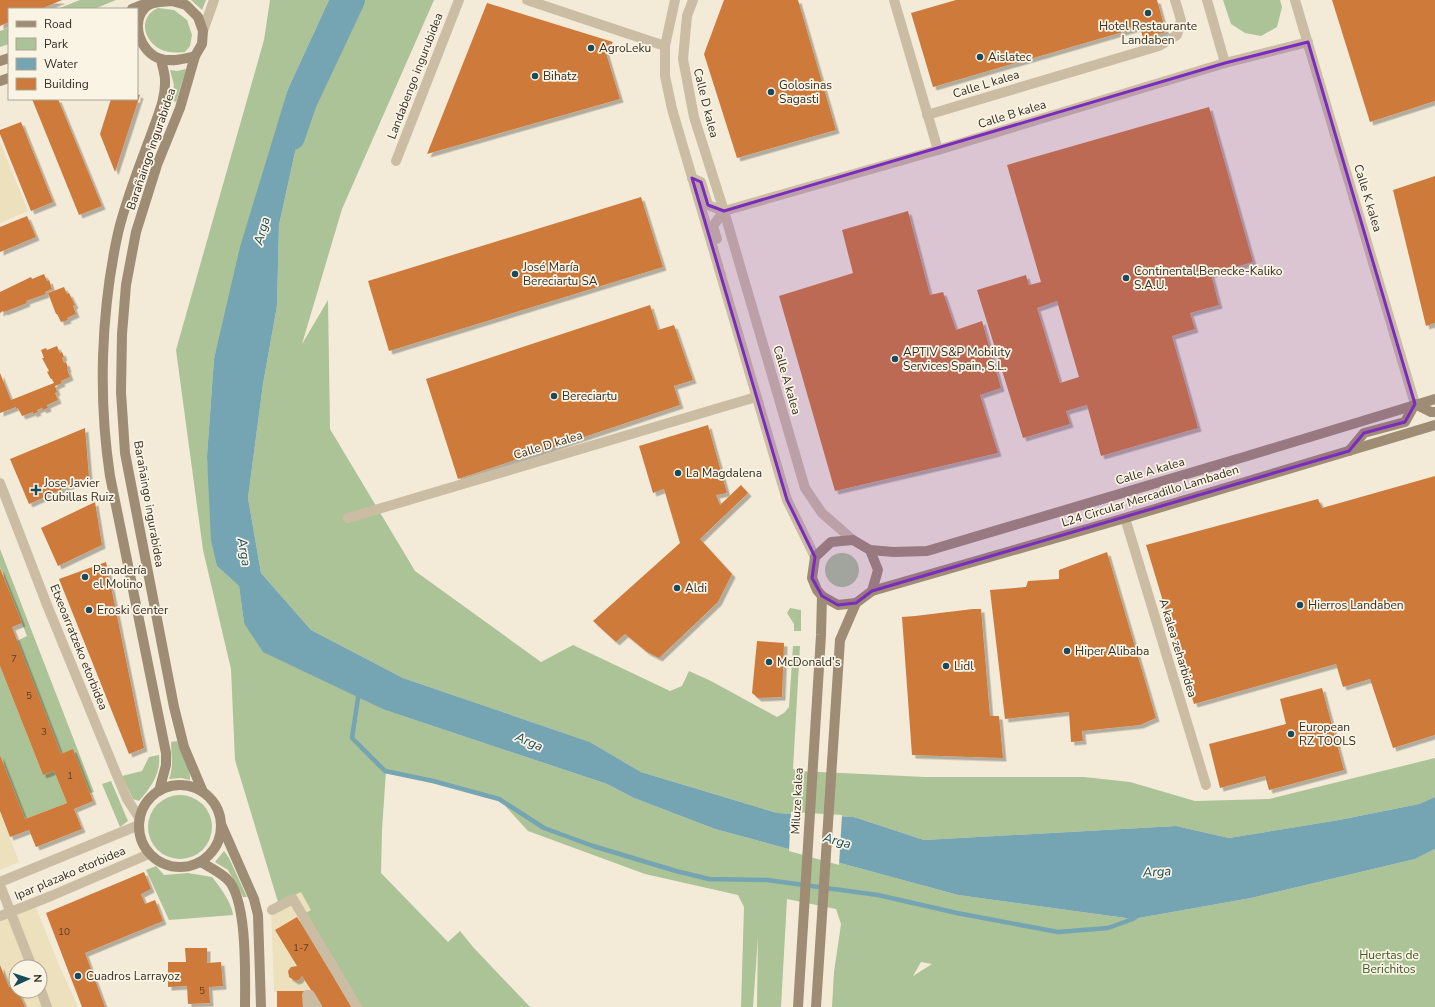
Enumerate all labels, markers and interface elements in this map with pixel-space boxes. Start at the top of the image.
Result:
legend [8,8,138,100]
marker: Hotel Restaurante Landaben [1143,8,1153,18]
street label: Landabengo ingurubidea [384,11,446,141]
text: Road [44,16,72,32]
place label: Hotel Restaurante Landaben [1099,18,1197,48]
text: Park [44,36,69,52]
place label: AgroLeku [599,40,651,56]
marker: AgroLeku [586,43,596,53]
place label: Aislatec [988,49,1032,65]
marker: Aislatec [975,52,985,62]
text: Water [44,56,78,72]
street label: Calle D kalea [690,66,722,140]
street label: Calle L kalea [951,66,1021,102]
place label: Bihatz [543,68,577,84]
marker: Bihatz [530,71,540,81]
text: Building [44,76,89,92]
place label: Golosinas Sagasti [779,77,832,107]
street label: Barañaingo ingurabidea [123,86,179,212]
marker: Golosinas Sagasti [766,87,776,97]
street label: Calle B kalea [976,96,1048,132]
street label: Calle K kalea [1350,162,1386,234]
water label: Arga [249,215,275,248]
place label: José María Bereciartu SA [522,259,598,289]
place label: Continental,Benecke-Kaliko S.A.U. [1134,263,1283,293]
marker: José María Bereciartu SA [510,269,520,279]
marker: Continental,Benecke-Kaliko S.A.U. [1121,273,1131,283]
street label: Calle A kalea [770,344,804,416]
place label: APTIV S&P Mobility Services Spain, S.L. [903,344,1011,374]
marker: APTIV S&P Mobility Services Spain, S.L. [890,354,900,364]
place label: Bereciartu [562,388,617,404]
marker: Bereciartu [549,391,559,401]
street label: Calle D kalea [512,427,584,463]
street label: Barañaingo ingurabidea [130,440,168,568]
street label: Calle A kalea [1114,454,1186,488]
street label: L24 Circular Mercadillo Lambaden [1059,461,1241,531]
place label: La Magdalena [686,465,762,481]
marker: La Magdalena [673,468,683,478]
place label: Jose Javier Cubillas Ruiz [43,475,114,505]
marker: Jose Javier Cubillas Ruiz [31,485,41,495]
water label: Arga [232,535,255,568]
place label: Panadería el Molino [93,562,147,592]
marker: Panadería el Molino [80,572,90,582]
place label: Aldi [685,580,707,596]
street label: Etxeoarratzeko etorbidea [46,582,112,712]
marker: Aldi [672,583,682,593]
street label: A kalea zeharbidea [1155,597,1201,699]
place label: Hierros Landaben [1308,597,1404,613]
marker: Hierros Landaben [1295,600,1305,610]
place label: Eroski Center [97,602,169,618]
marker: Eroski Center [84,605,94,615]
place label: Hiper Alibaba [1075,643,1149,659]
marker: Hiper Alibaba [1062,646,1072,656]
house number: 7 [11,652,17,666]
place label: McDonald's [777,654,841,670]
marker: McDonald's [764,657,774,667]
place label: Lidl [954,658,974,674]
marker: Lidl [941,661,951,671]
house number: 5 [26,689,32,703]
place label: European RZ TOOLS [1299,719,1356,749]
house number: 3 [41,725,47,739]
water label: Arga [511,728,546,756]
marker: European RZ TOOLS [1286,729,1296,739]
street label: Miluze kalea [787,767,807,835]
house number: 1 [67,769,73,783]
water label: Arga [820,828,853,853]
street label: Ipar plazako etorbidea [12,842,128,904]
water label: Arga [1141,862,1172,882]
house number: 10 [58,925,70,939]
house number: 1-7 [293,941,309,955]
park label: Huertas de Berichitos [1359,947,1419,977]
north arrow [8,959,48,999]
place label: Cuadros Larrayoz [86,968,180,984]
marker: Cuadros Larrayoz [73,971,83,981]
text: N [30,974,45,983]
house number: 5 [199,984,205,998]

